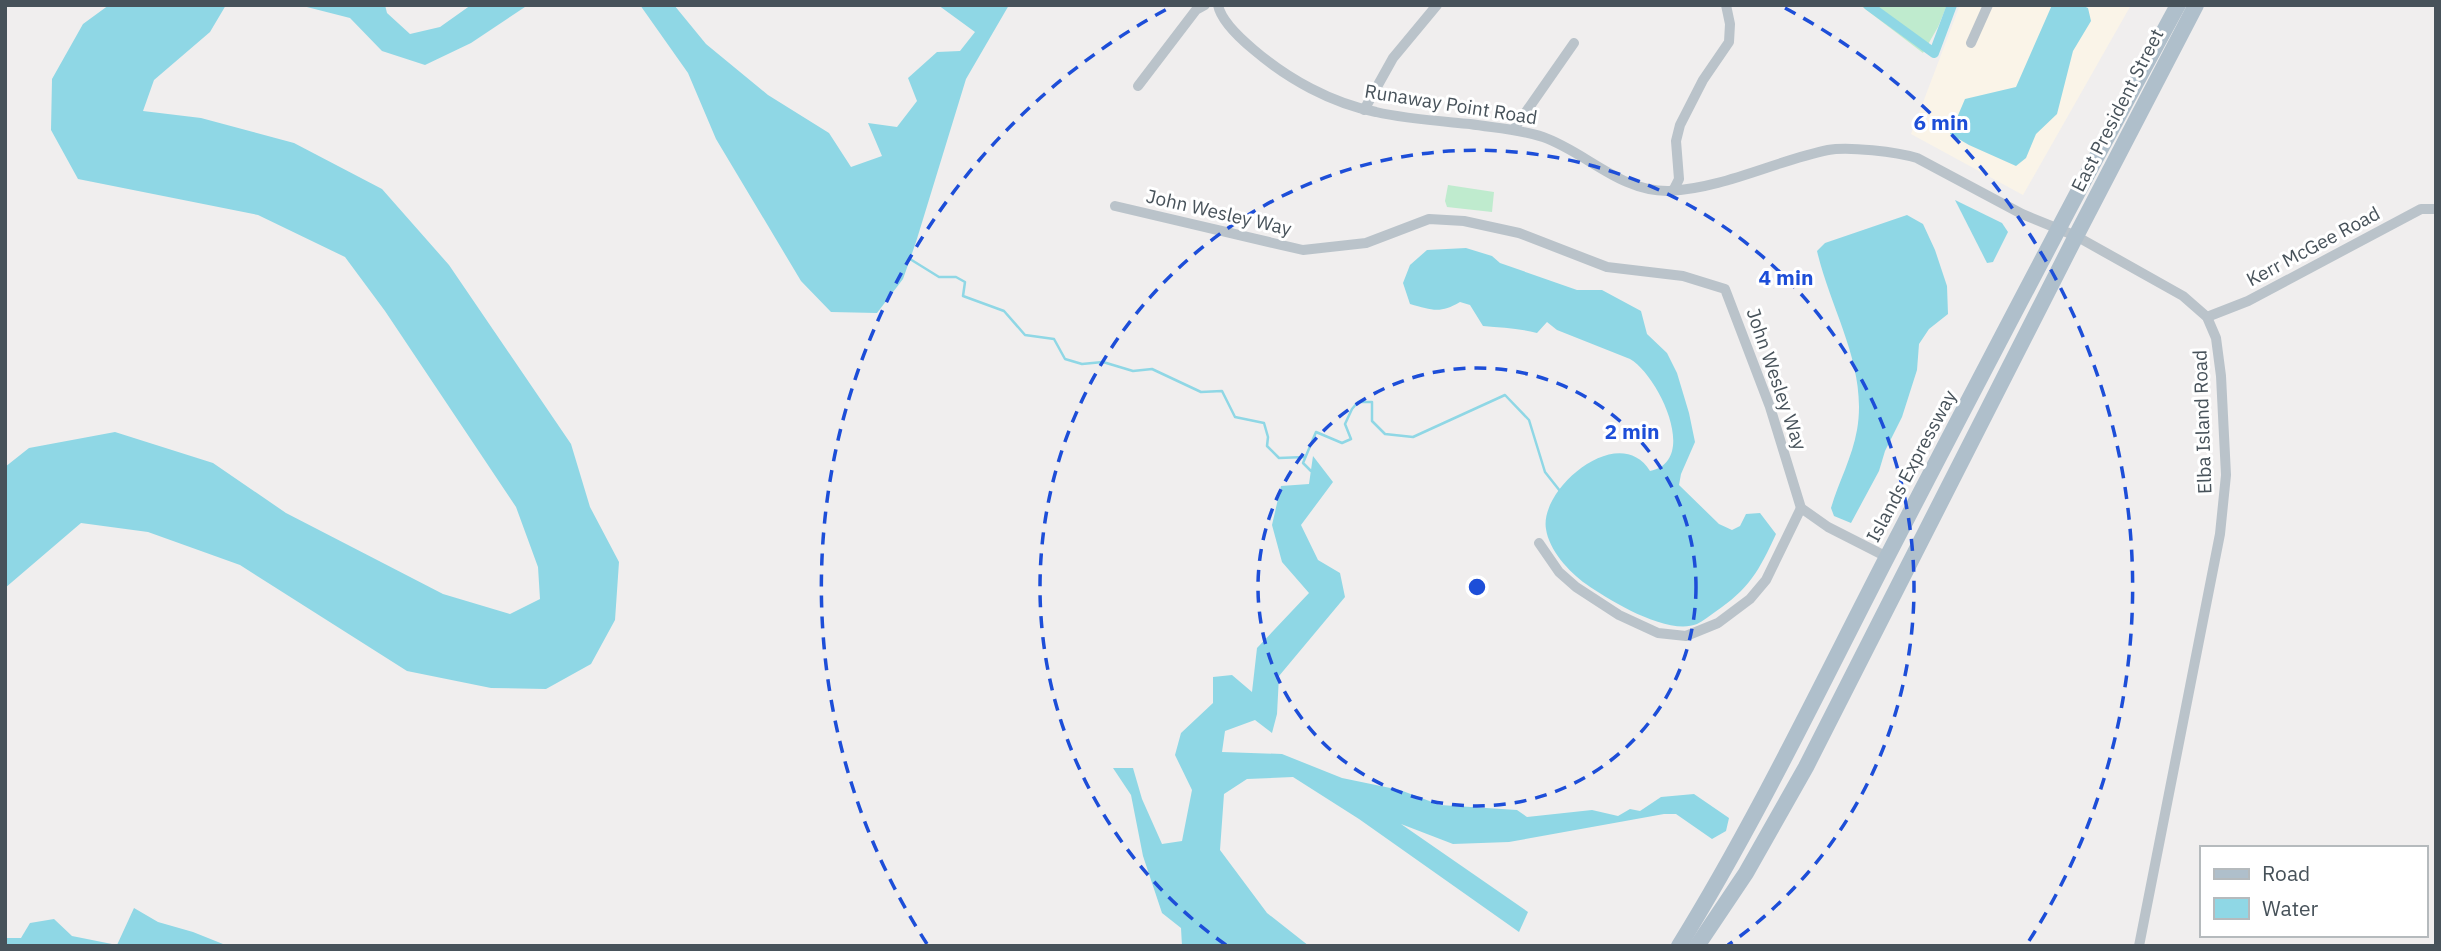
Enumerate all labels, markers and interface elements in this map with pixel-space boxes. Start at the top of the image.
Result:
street label: East President Street [2066,25,2168,195]
street label: Runaway Point Road [1363,79,1539,129]
text: 6 min [1914,108,1968,136]
street label: John Wesley Way [1144,184,1295,241]
street label: Kerr McGee Road [2242,201,2384,291]
text: 4 min [1759,263,1813,291]
street label: John Wesley Way [1741,305,1813,454]
street label: Elba Island Road [2187,350,2217,494]
street label: Islands Expressway [1861,385,1961,546]
text: 2 min [1605,417,1659,445]
centre of rings [1465,575,1489,599]
legend [2200,846,2427,937]
text: Road [2262,859,2310,887]
text: Water [2262,894,2319,922]

